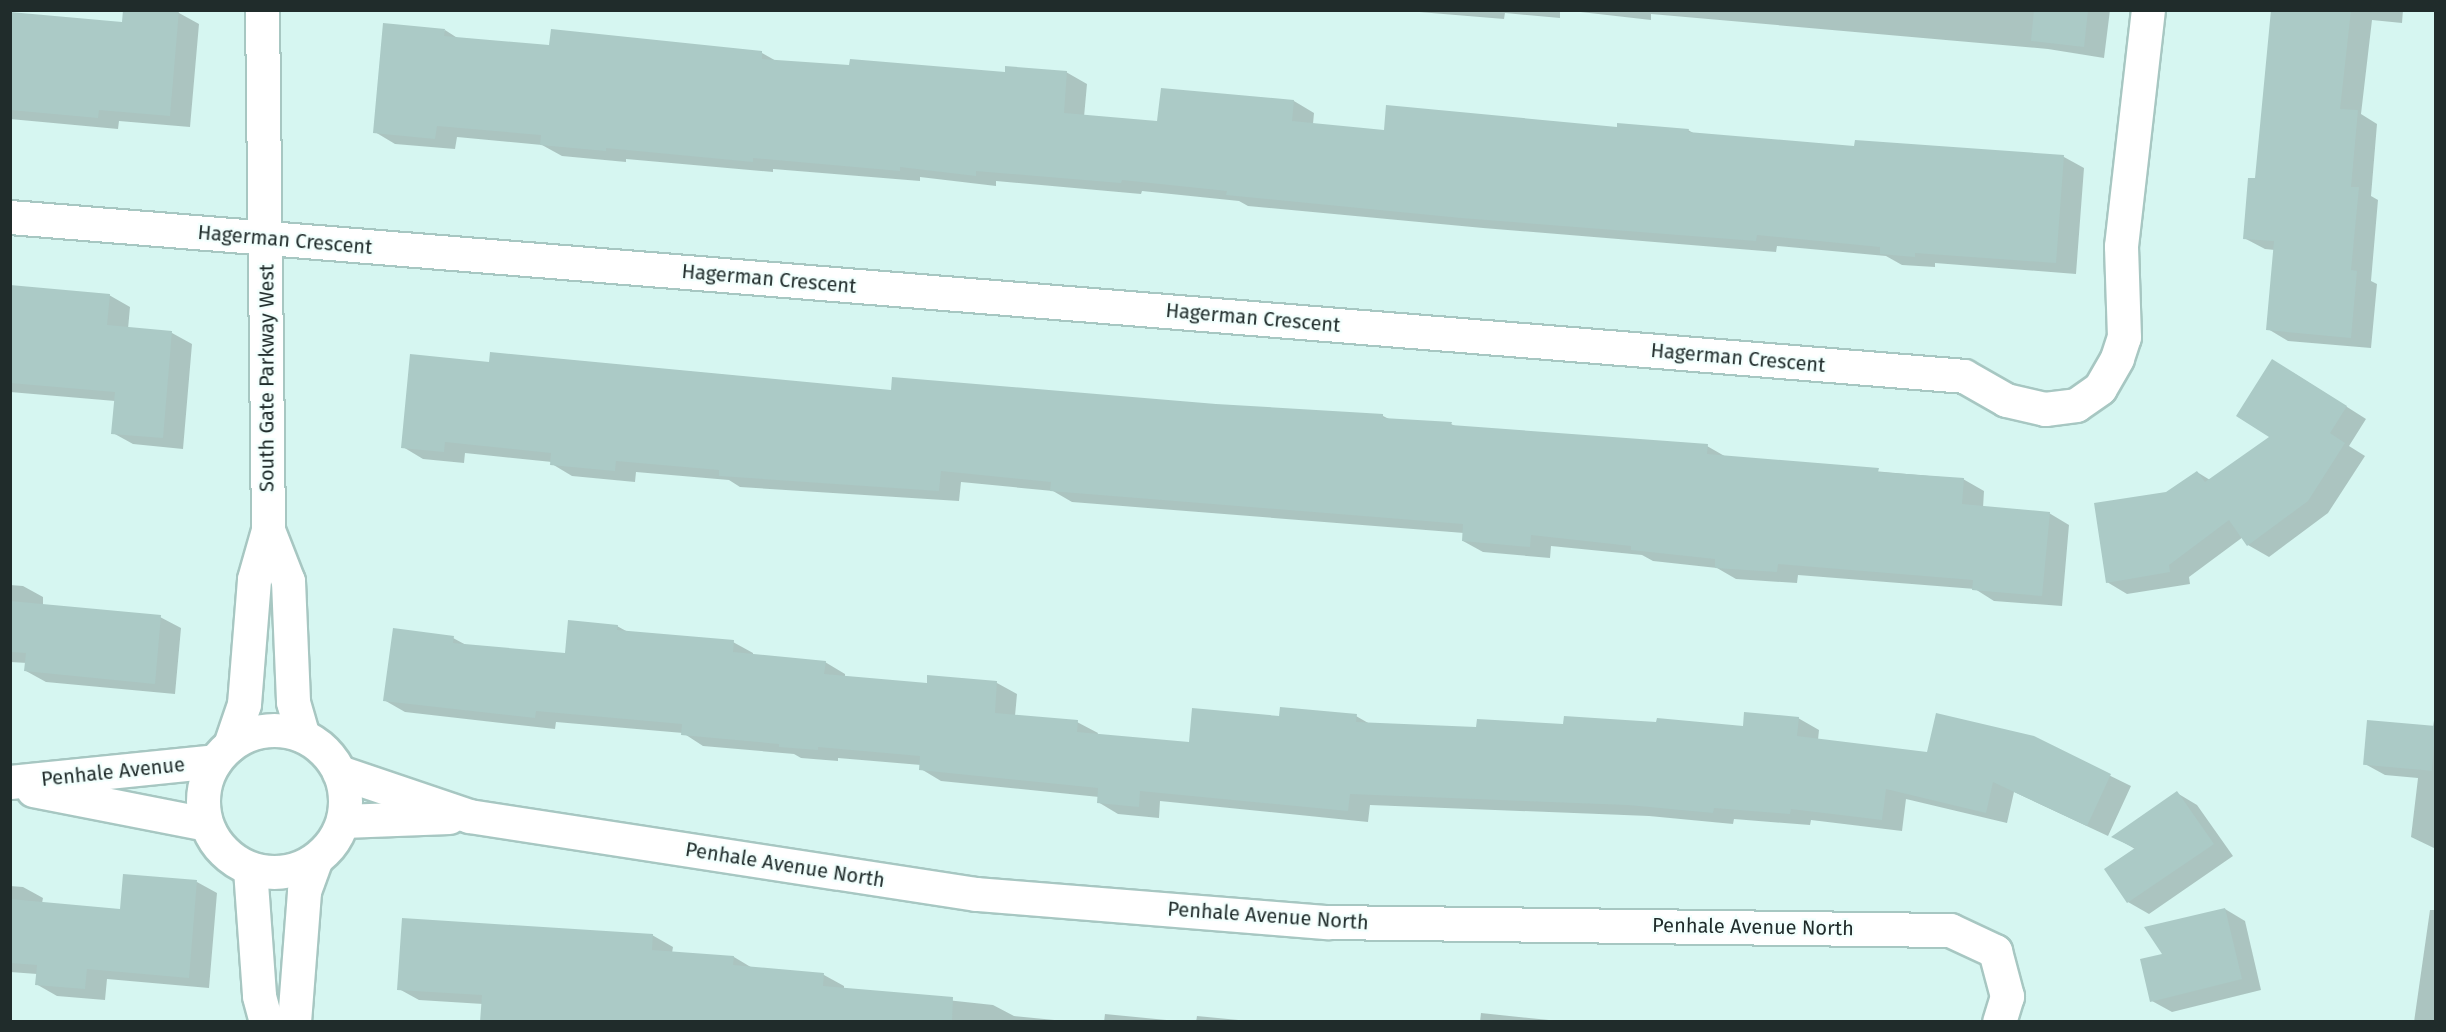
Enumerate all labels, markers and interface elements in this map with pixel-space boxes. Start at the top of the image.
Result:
street label: Hagerman Crescent [197,220,373,260]
street label: Hagerman Crescent [681,259,857,299]
street label: South Gate Parkway West [255,264,279,492]
street label: Hagerman Crescent [1165,298,1341,338]
street label: Hagerman Crescent [1650,338,1826,378]
street label: Penhale Avenue [40,753,186,791]
street label: Penhale Avenue North [684,837,886,893]
street label: Penhale Avenue North [1167,897,1369,935]
street label: Penhale Avenue North [1652,913,1854,941]

